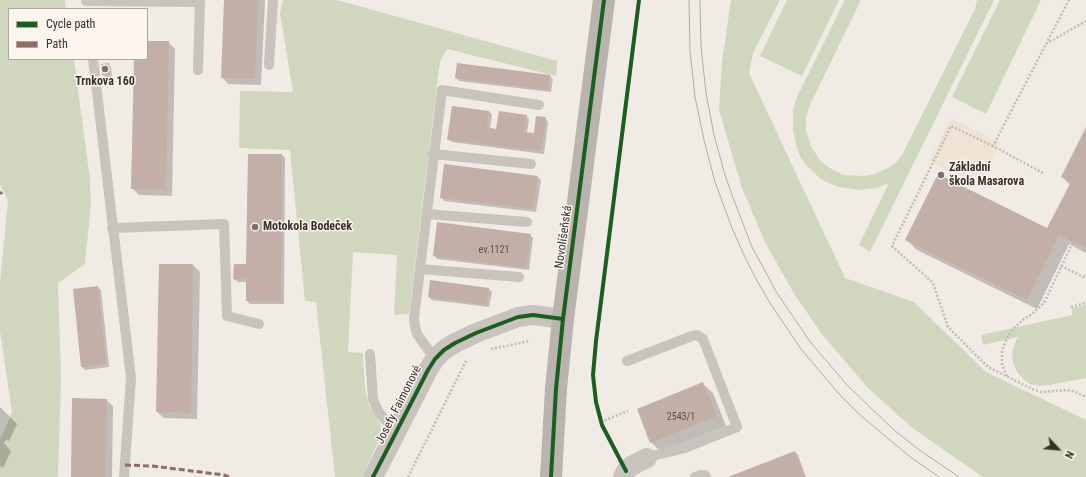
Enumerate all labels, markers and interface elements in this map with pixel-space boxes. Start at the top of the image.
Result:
legend [8,8,148,60]
text: Cycle path [46,17,95,31]
text: Path [46,37,68,51]
marker: Trnkova 160 [100,64,110,74]
place label: Trnkova 160 [75,75,135,89]
place label: Základní škola Masarova [949,161,1024,189]
marker: Základní škola Masarova [936,170,946,180]
street label: Novolíšeňská [552,205,576,269]
place label: Motokola Bodeček [263,220,352,234]
marker: Motokola Bodeček [250,222,260,232]
house number: ev.1121 [479,244,509,256]
street label: Josefy Faimonové [373,363,425,447]
house number: 2543/1 [667,411,695,423]
north arrow [1038,429,1078,469]
text: N [1062,449,1077,460]

